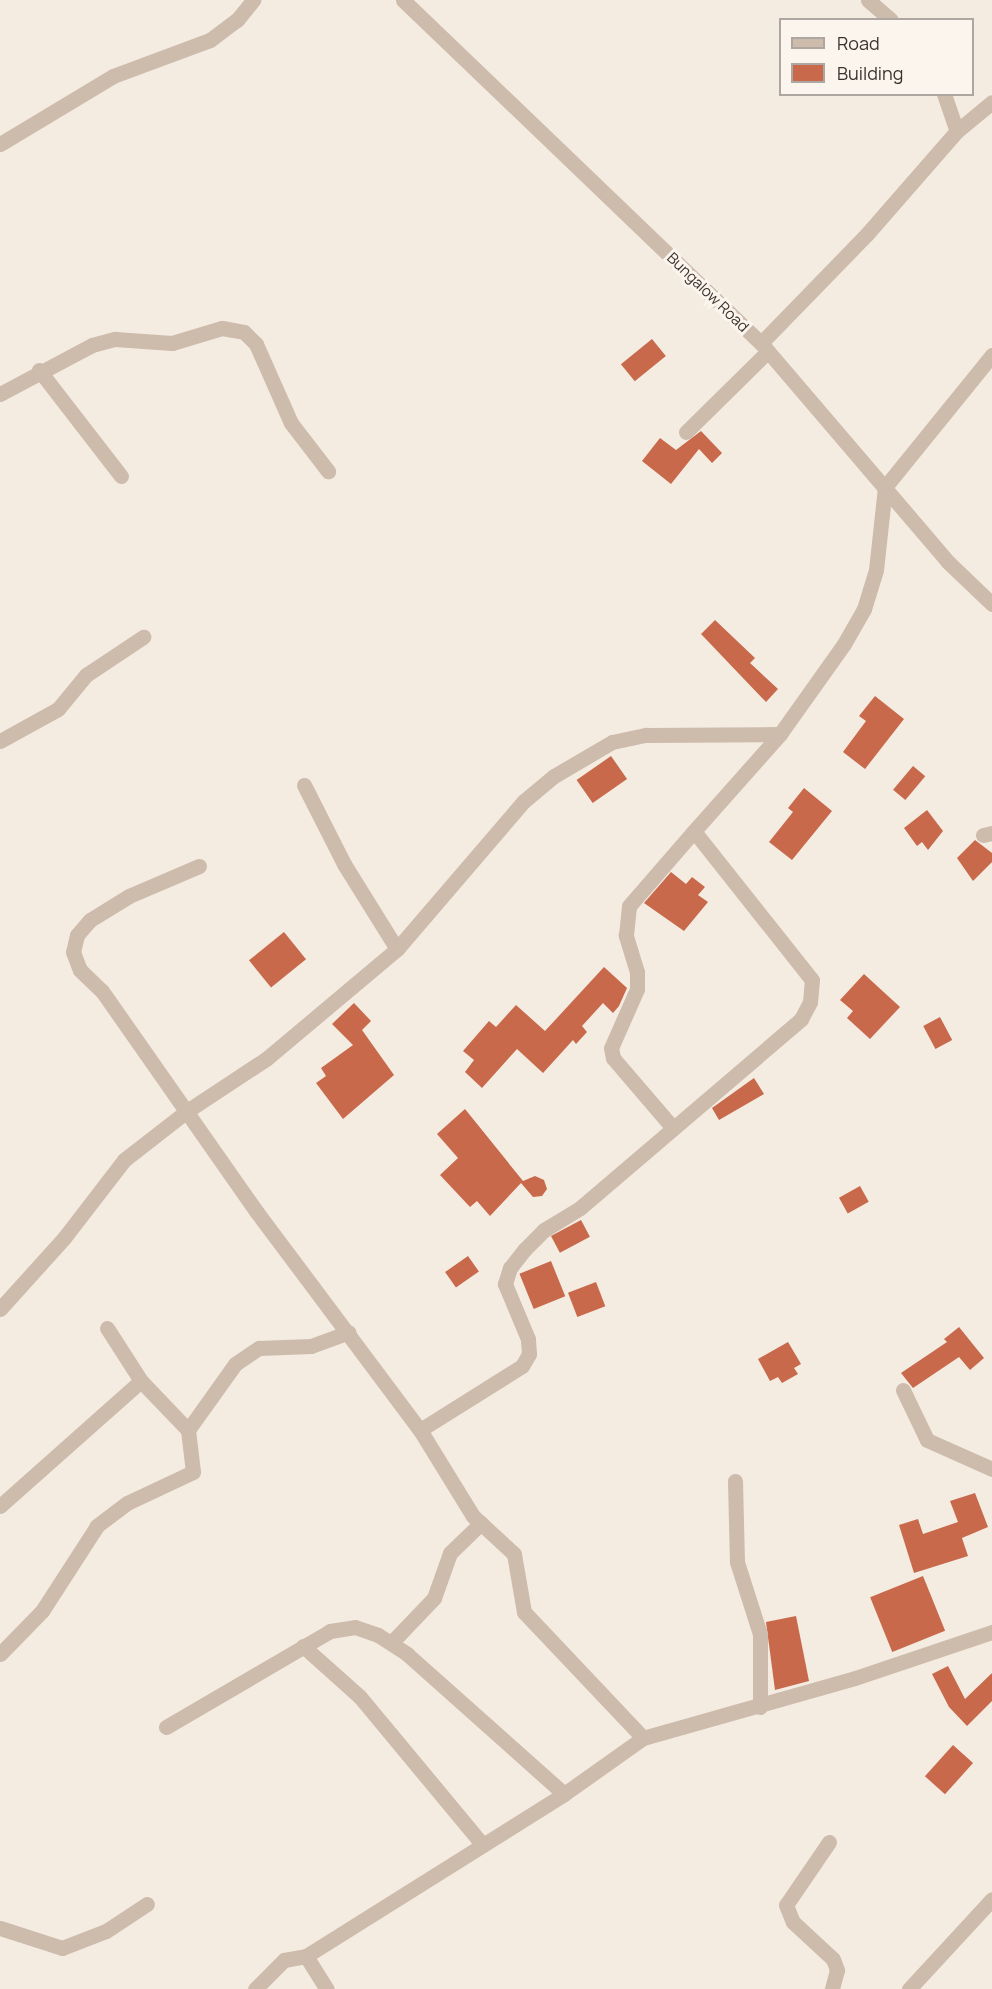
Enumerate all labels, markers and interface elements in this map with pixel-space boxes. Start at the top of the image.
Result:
legend [779,18,974,96]
text: Road [837,31,880,55]
text: Building [837,61,903,85]
street label: Bungalow Road [663,249,753,335]

